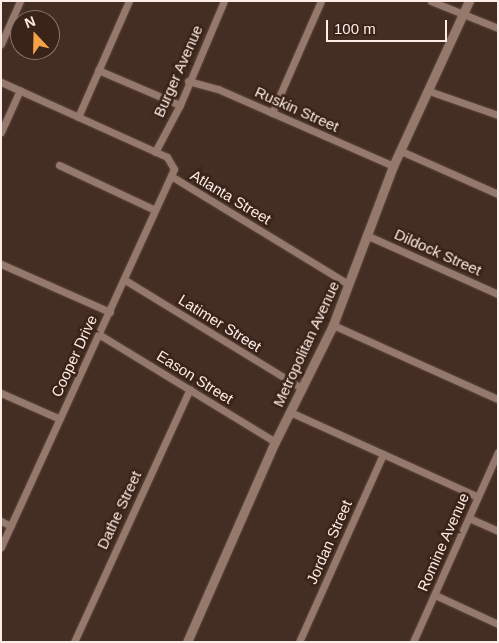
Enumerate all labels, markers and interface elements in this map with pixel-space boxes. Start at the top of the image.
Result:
north arrow [10,10,60,60]
scale bar [329,10,450,42]
text: N [22,13,38,31]
text: 100 m [334,20,376,37]
street label: Burger Avenue [149,22,207,120]
street label: Ruskin Street [252,82,342,136]
street label: Atlanta Street [187,166,275,228]
street label: Dildock Street [392,225,484,279]
street label: Metropolitan Avenue [269,278,343,410]
street label: Latimer Street [175,290,265,356]
street label: Cooper Drive [47,312,101,400]
street label: Eason Street [153,346,237,408]
street label: Dathe Street [93,468,145,552]
street label: Romine Avenue [413,490,473,594]
street label: Jordan Street [302,497,356,587]

